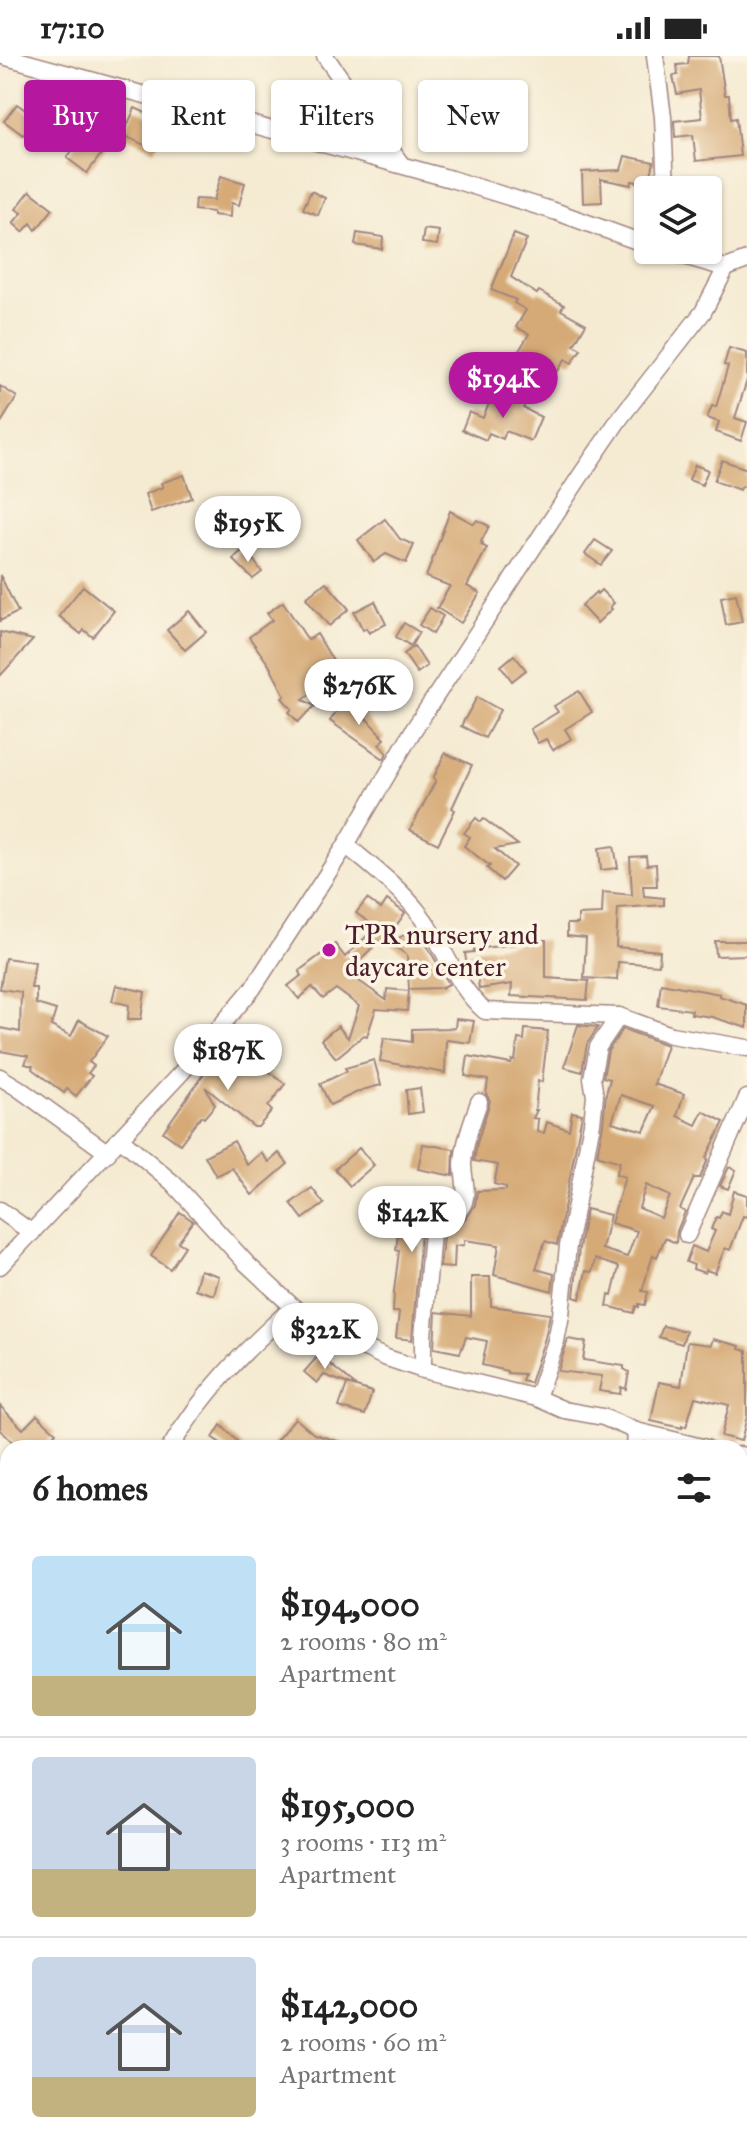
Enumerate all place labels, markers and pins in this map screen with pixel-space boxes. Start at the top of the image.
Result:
pin: $194K [447,352,559,420]
pin: $195K [192,496,304,564]
pin: $276K [303,659,415,727]
place label: TPR nursery and daycare center [345,917,539,984]
marker: TPR nursery and daycare center [320,941,338,959]
pin: $187K [172,1024,284,1092]
pin: $142K [356,1186,468,1254]
pin: $322K [269,1303,381,1371]

